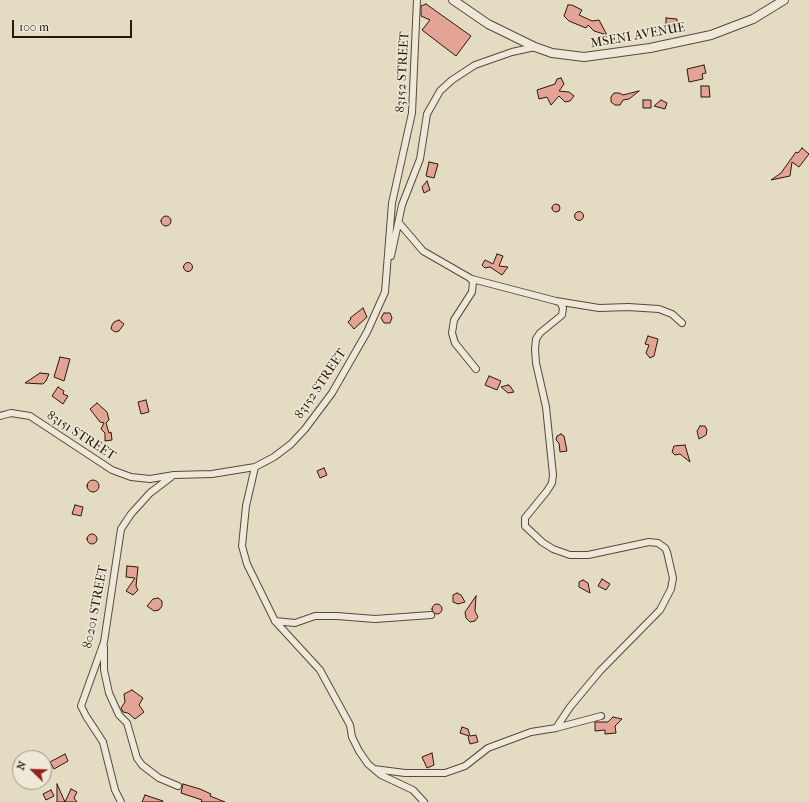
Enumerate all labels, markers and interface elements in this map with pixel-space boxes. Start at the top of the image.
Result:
scale bar [14,12,134,38]
text: 100 m [19,20,49,34]
street label: MSENI AVENUE [589,20,687,52]
street label: 83152 STREET [393,31,413,113]
street label: 83152 STREET [292,346,350,422]
street label: 83151 STREET [44,408,118,464]
street label: 80201 STREET [80,564,112,650]
north arrow [12,750,52,790]
text: N [14,759,29,772]

